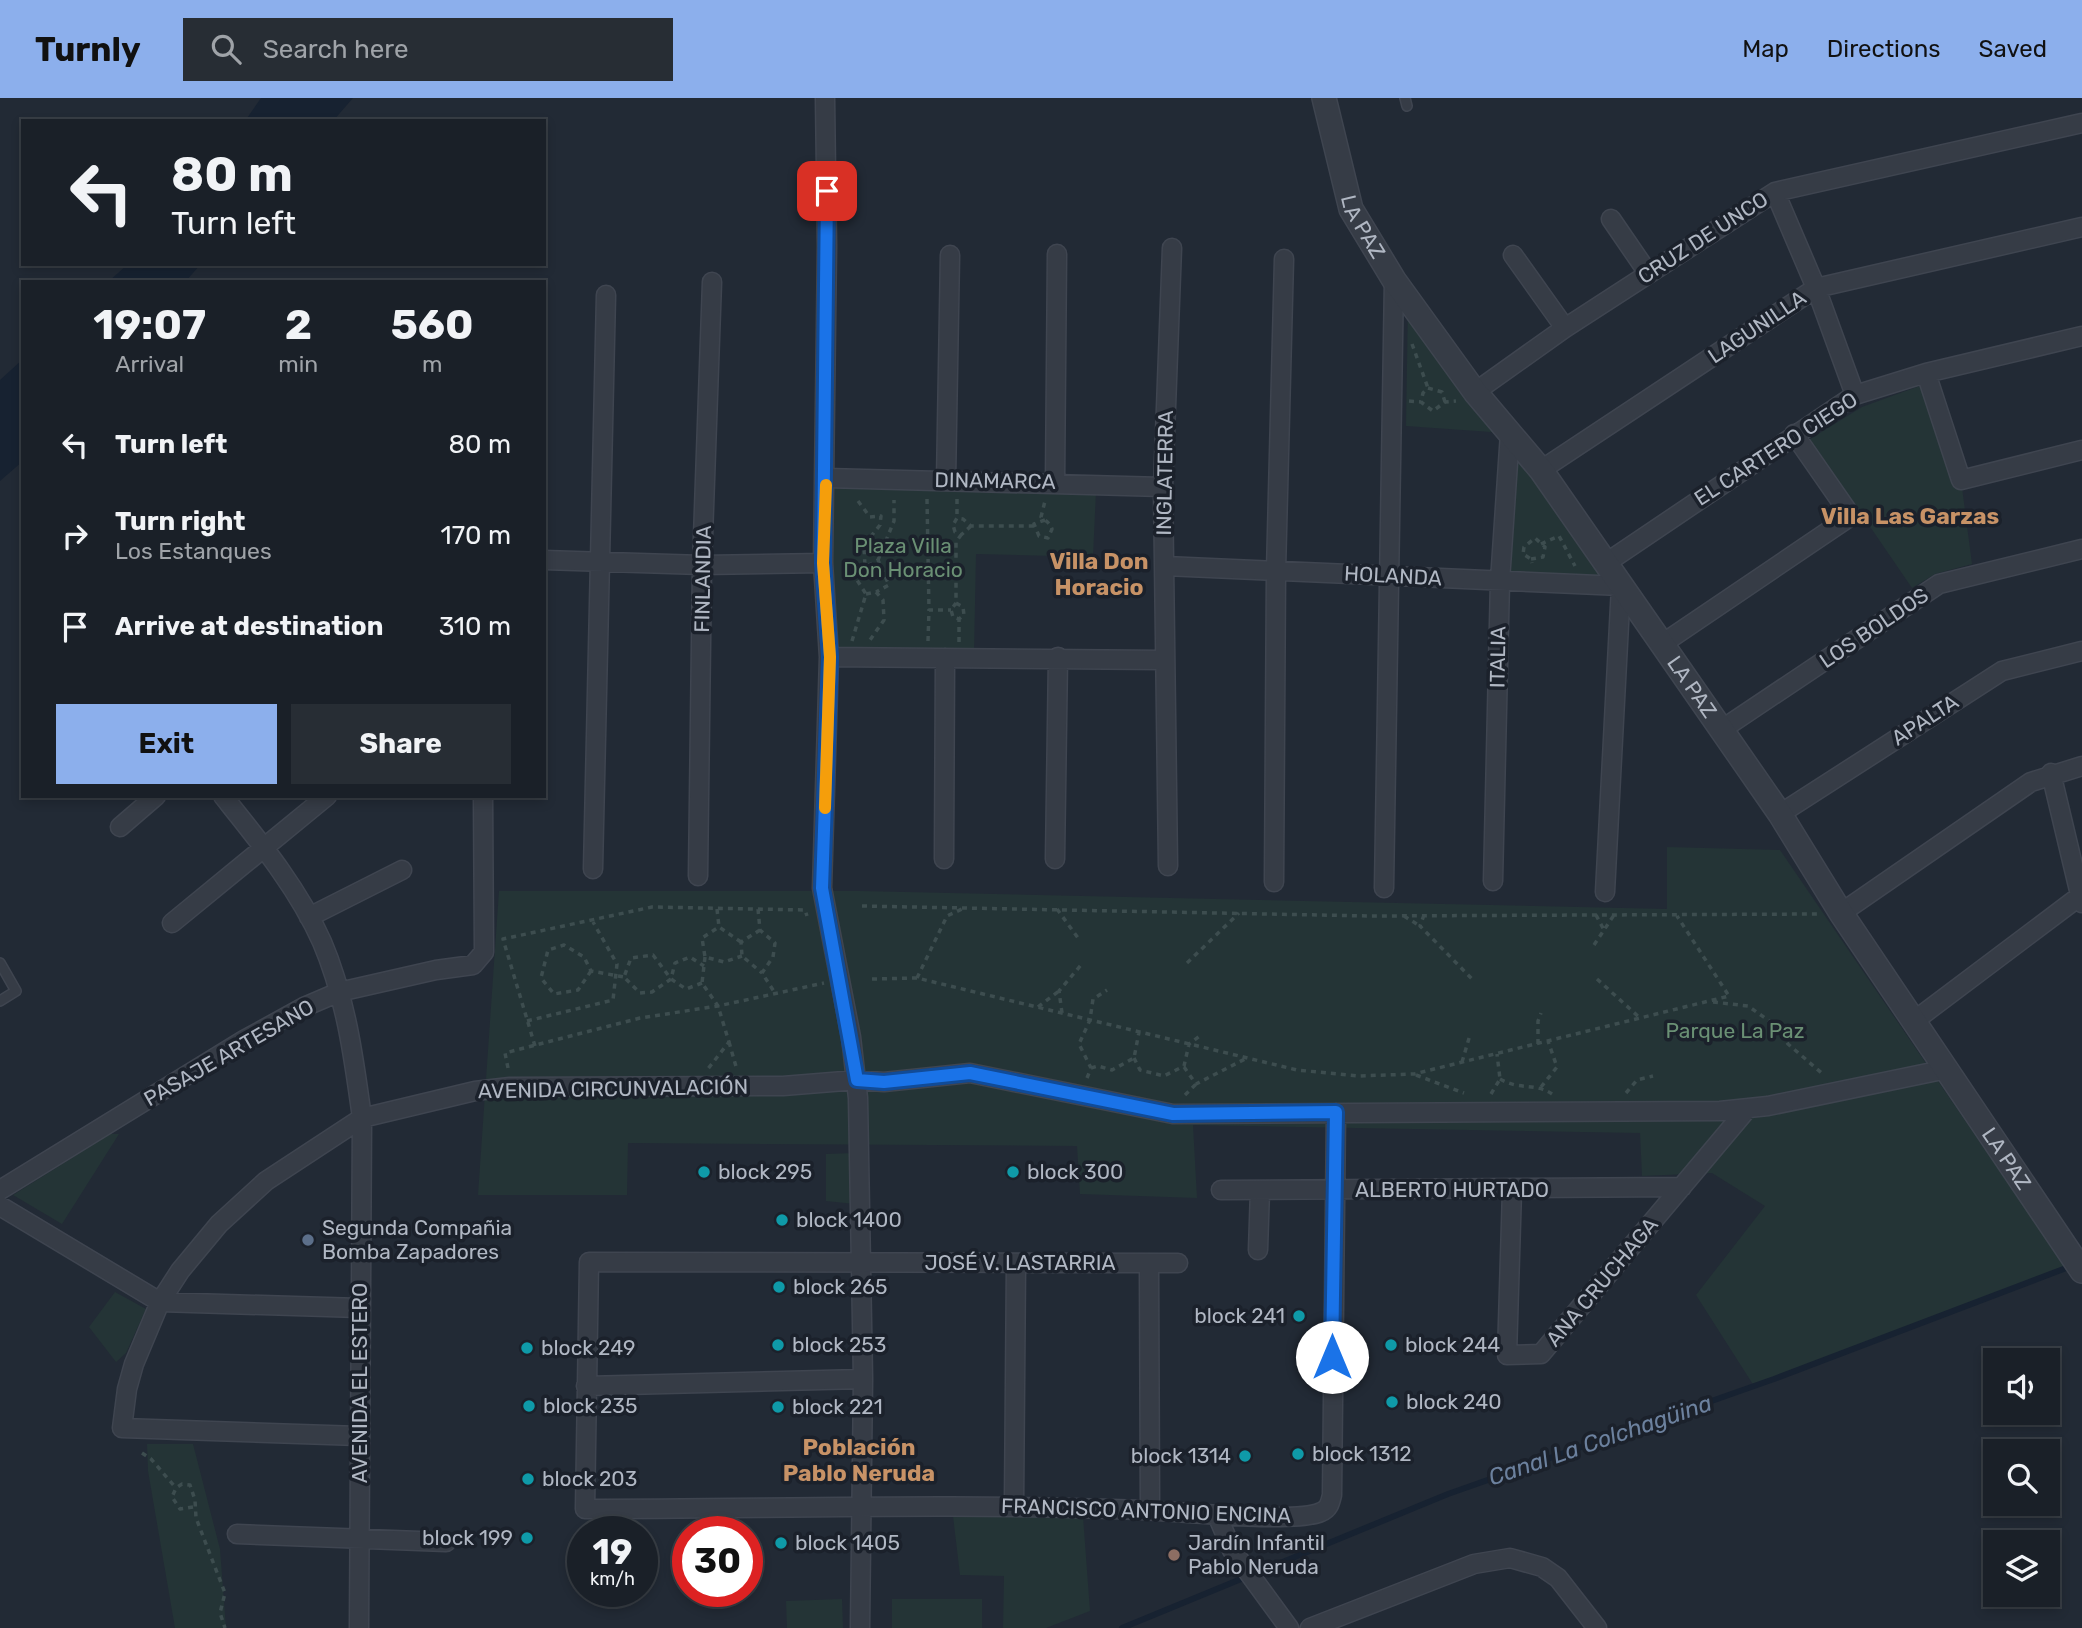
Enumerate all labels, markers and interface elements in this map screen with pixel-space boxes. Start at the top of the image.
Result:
search box [183,18,673,81]
text: Turnly [35,30,141,69]
icon: search [207,30,245,68]
text: Search here [263,34,409,65]
text: Map [1742,35,1789,63]
text: Directions [1827,35,1940,63]
text: Saved [1978,35,2047,63]
text: 80 m [171,145,293,203]
icon: left [56,147,147,238]
pin [797,161,857,221]
icon: arrive [808,172,846,210]
street label: CRUZ DE UNCO [1633,186,1772,289]
street label: LA PAZ [1336,192,1391,263]
text: Turn left [171,204,296,242]
street label: LAGUNILLA [1703,285,1810,368]
text: 19:07 [93,300,206,350]
text: 2 [285,300,312,350]
text: 560 [391,300,474,350]
text: Arrival [115,350,184,378]
text: min [278,350,318,378]
text: m [422,350,442,378]
street label: EL CARTERO CIEGO [1689,387,1862,511]
street label: INGLATERRA [1151,410,1178,536]
icon: left [56,426,94,464]
text: Turn left [115,429,227,460]
text: 80 m [448,429,511,460]
street label: DINAMARCA [934,467,1056,494]
district label: Villa Las Garzas [1821,502,1999,530]
text: Turn right [115,506,245,537]
icon: right [56,517,94,555]
text: 170 m [441,520,511,551]
street label: FINLANDIA [689,525,716,633]
park label: Plaza Villa Don Horacio [843,533,963,582]
text: Los Estanques [115,537,272,565]
district label: Villa Don Horacio [1049,547,1149,601]
street label: HOLANDA [1343,560,1443,591]
street label: LOS BOLDOS [1815,582,1933,673]
icon: arrive [56,608,94,646]
text: Arrive at destination [115,611,383,642]
text: 310 m [439,611,511,642]
street label: ITALIA [1484,626,1511,688]
street label: LA PAZ [1662,651,1722,723]
street label: APALTA [1887,689,1963,750]
button: Exit [56,704,277,784]
button: Share [291,704,511,784]
street label: PASAJE ARTESANO [139,994,318,1111]
park label: Parque La Paz [1666,1018,1804,1043]
street label: AVENIDA CIRCUNVALACIÓN [478,1074,748,1103]
street label: LA PAZ [1977,1122,2037,1194]
place label: block 295 [718,1159,812,1184]
place label: block 300 [1027,1159,1123,1184]
marker: block 295 [696,1164,712,1180]
marker: block 300 [1005,1164,1021,1180]
street label: ALBERTO HURTADO [1355,1177,1549,1202]
place label: block 1400 [796,1207,902,1232]
marker: block 1400 [774,1212,790,1228]
street label: ANA CRUCHAGA [1540,1212,1663,1351]
place label: Segunda Compañia Bomba Zapadores [322,1215,512,1264]
marker: Segunda Compañia Bomba Zapadores [300,1232,316,1248]
street label: JOSÉ V. LASTARRIA [924,1250,1116,1275]
place label: block 265 [793,1274,887,1299]
marker: block 265 [771,1279,787,1295]
street label: AVENIDA EL ESTERO [347,1283,372,1483]
place label: block 241 [1194,1303,1285,1328]
marker: block 241 [1291,1308,1307,1324]
position arrow [1295,1320,1369,1394]
place label: block 253 [792,1332,886,1357]
place label: block 244 [1405,1332,1500,1357]
place label: block 249 [541,1335,635,1360]
marker: block 253 [770,1337,786,1353]
marker: block 244 [1383,1337,1399,1353]
marker: block 249 [519,1340,535,1356]
map controls [1983,1348,2060,1607]
button: sound [1983,1348,2060,1425]
place label: block 240 [1406,1389,1502,1414]
water label: Canal La Colchagüina [1485,1389,1715,1491]
place label: block 235 [543,1393,637,1418]
place label: block 221 [792,1394,883,1419]
marker: block 240 [1384,1394,1400,1410]
marker: block 235 [521,1398,537,1414]
marker: block 221 [770,1399,786,1415]
district label: Población Pablo Neruda [783,1433,935,1487]
button: search [1983,1439,2060,1516]
place label: block 1312 [1312,1441,1412,1466]
place label: block 1314 [1131,1443,1231,1468]
marker: block 1312 [1290,1446,1306,1462]
marker: block 1314 [1237,1448,1253,1464]
place label: block 203 [542,1466,637,1491]
marker: block 203 [520,1471,536,1487]
street label: FRANCISCO ANTONIO ENCINA [1000,1493,1292,1528]
speed limit sign: 30 [672,1516,763,1607]
place label: block 199 [422,1525,513,1550]
marker: block 199 [519,1530,535,1546]
place label: block 1405 [795,1530,900,1555]
place label: Jardín Infantil Pablo Neruda [1188,1530,1325,1579]
button: layers [1983,1530,2060,1607]
text: 19 [593,1531,632,1573]
marker: block 1405 [773,1535,789,1551]
marker: Jardín Infantil Pablo Neruda [1166,1547,1182,1563]
text: km/h [590,1568,635,1590]

